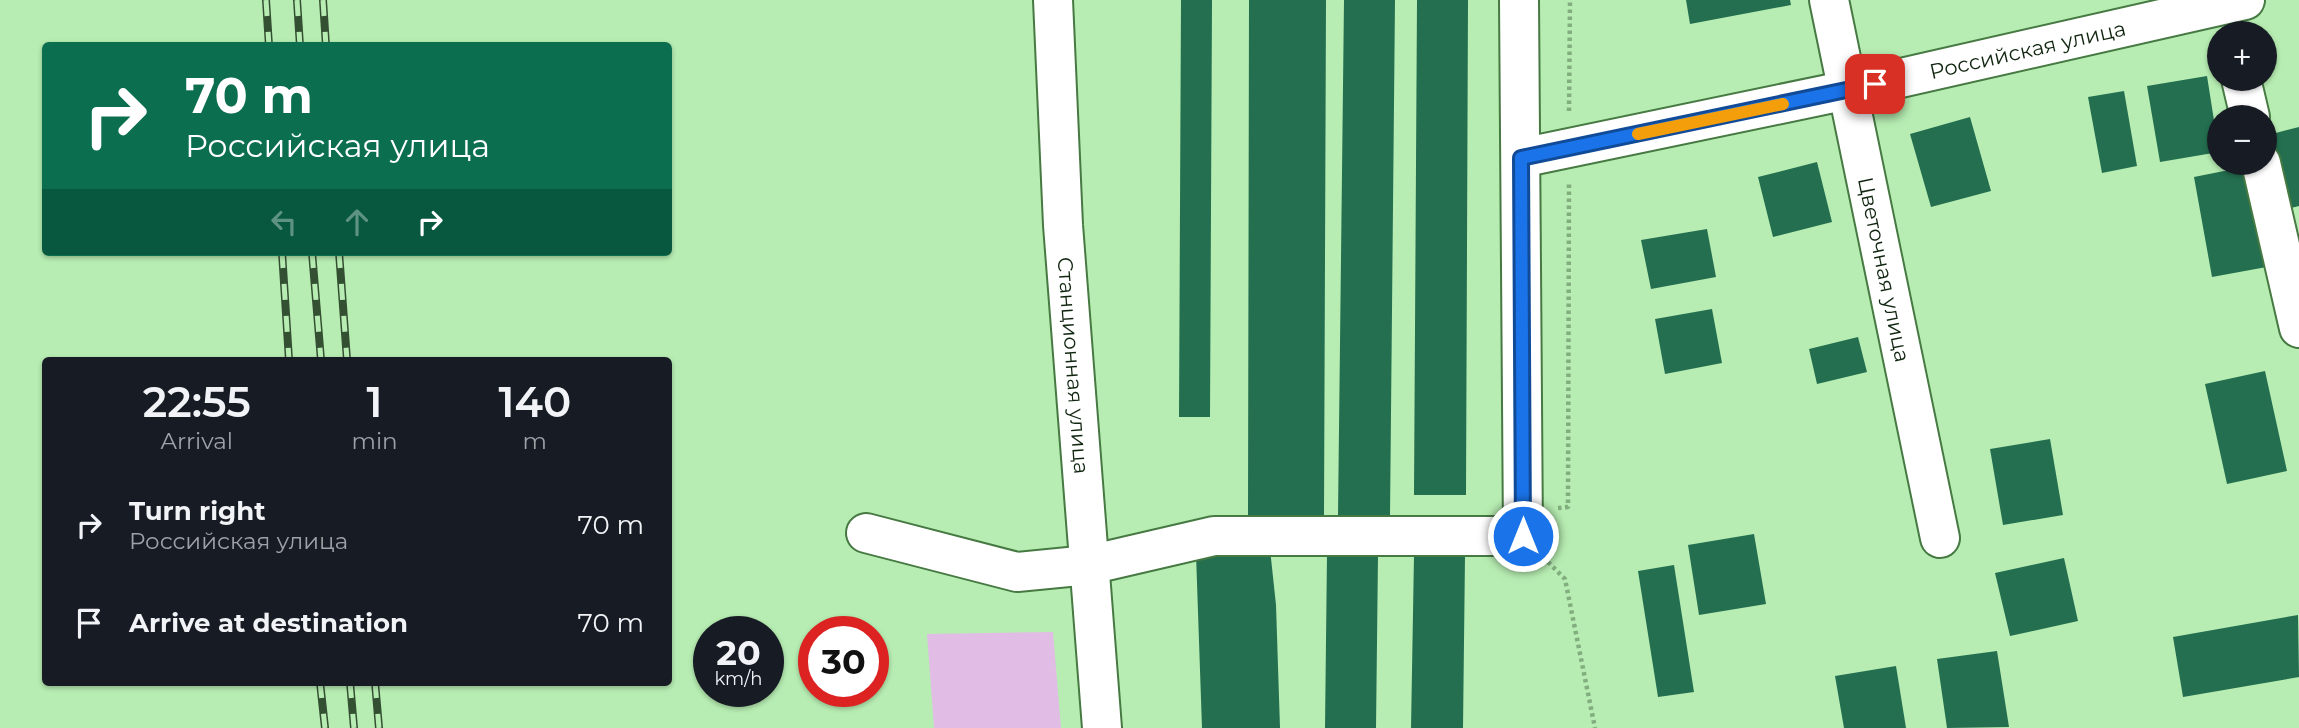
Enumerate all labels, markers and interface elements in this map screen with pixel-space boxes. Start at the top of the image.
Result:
street label: Российская улица [1927,15,2128,84]
map controls [2207,21,2277,175]
button: + [2207,21,2277,91]
pin [1845,54,1905,114]
icon: arrive [1856,65,1894,103]
text: 70 m [185,66,313,125]
icon: right [70,70,161,161]
button: − [2207,105,2277,175]
text: Российская улица [185,126,490,165]
street label: Цветочная улица [1853,175,1916,364]
icon: left [265,203,303,241]
icon: ahead [338,203,376,241]
icon: right [411,203,449,241]
street label: Станционная улица [1053,256,1095,475]
text: 22:55 [143,376,251,428]
text: 1 [367,376,383,428]
text: 140 [498,376,571,428]
text: Arrival [160,427,233,455]
text: min [352,427,398,455]
text: m [523,427,547,455]
text: Turn right [129,495,265,527]
position arrow [1486,499,1560,573]
icon: right [70,506,108,544]
text: 70 m [578,509,644,541]
text: Российская улица [129,527,348,555]
icon: arrive [70,604,108,642]
text: Arrive at destination [129,607,408,639]
text: 70 m [578,607,644,639]
speed limit sign: 30 [798,616,889,707]
text: 20 [716,631,761,674]
text: km/h [714,668,763,690]

